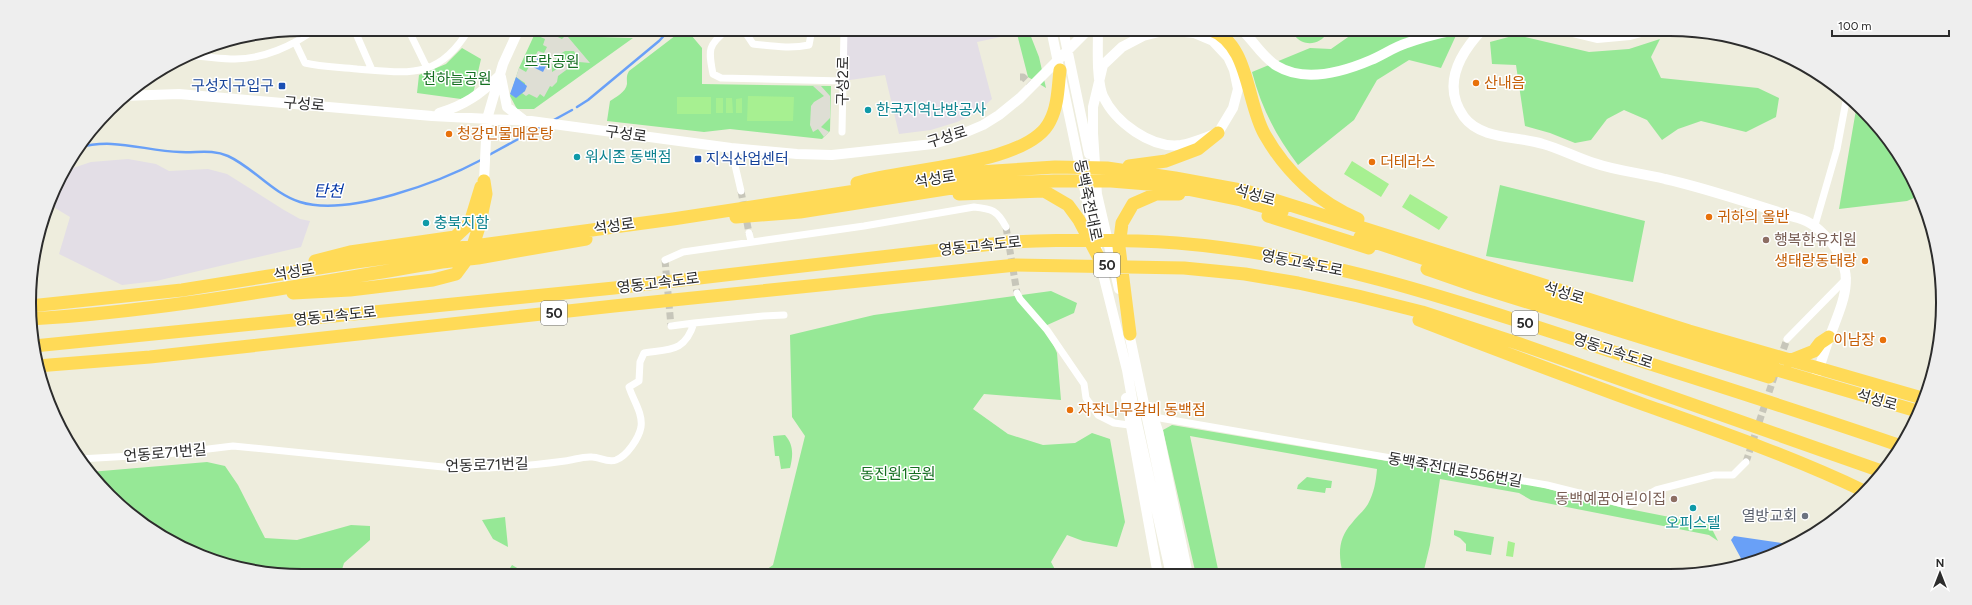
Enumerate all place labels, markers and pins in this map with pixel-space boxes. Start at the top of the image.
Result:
place label: 산내음 [1484,74,1525,92]
place label: 구성지구입구 [191,77,274,95]
marker: 산내음 [1471,78,1481,88]
marker: 구성지구입구 [277,81,287,91]
place label: 한국지역난방공사 [876,101,987,119]
marker: 한국지역난방공사 [863,105,873,115]
place label: 청강민물매운탕 [457,125,554,143]
marker: 청강민물매운탕 [444,129,454,139]
place label: 워시존 동백점 [585,148,672,166]
place label: 지식산업센터 [706,150,789,168]
marker: 워시존 동백점 [572,152,582,162]
place label: 더테라스 [1380,153,1435,171]
marker: 지식산업센터 [693,154,703,164]
marker: 더테라스 [1367,157,1377,167]
place label: 귀하의 올반 [1717,208,1790,226]
marker: 귀하의 올반 [1704,212,1714,222]
place label: 충북지함 [434,214,489,232]
marker: 충북지함 [421,218,431,228]
place label: 행복한유치원 [1774,231,1857,249]
marker: 행복한유치원 [1761,235,1771,245]
place label: 생태랑동태랑 [1774,252,1857,270]
marker: 생태랑동태랑 [1860,256,1870,266]
place label: 이남장 [1834,331,1875,349]
marker: 이남장 [1878,335,1888,345]
place label: 자작나무갈비 동백점 [1078,401,1206,419]
marker: 자작나무갈비 동백점 [1065,405,1075,415]
place label: 동백예꿈어린이집 [1556,490,1666,508]
marker: 동백예꿈어린이집 [1669,494,1679,504]
marker: 오피스텔 [1688,503,1698,513]
place label: 열방교회 [1742,507,1797,525]
marker: 열방교회 [1800,511,1810,521]
place label: 오피스텔 [1665,514,1721,532]

